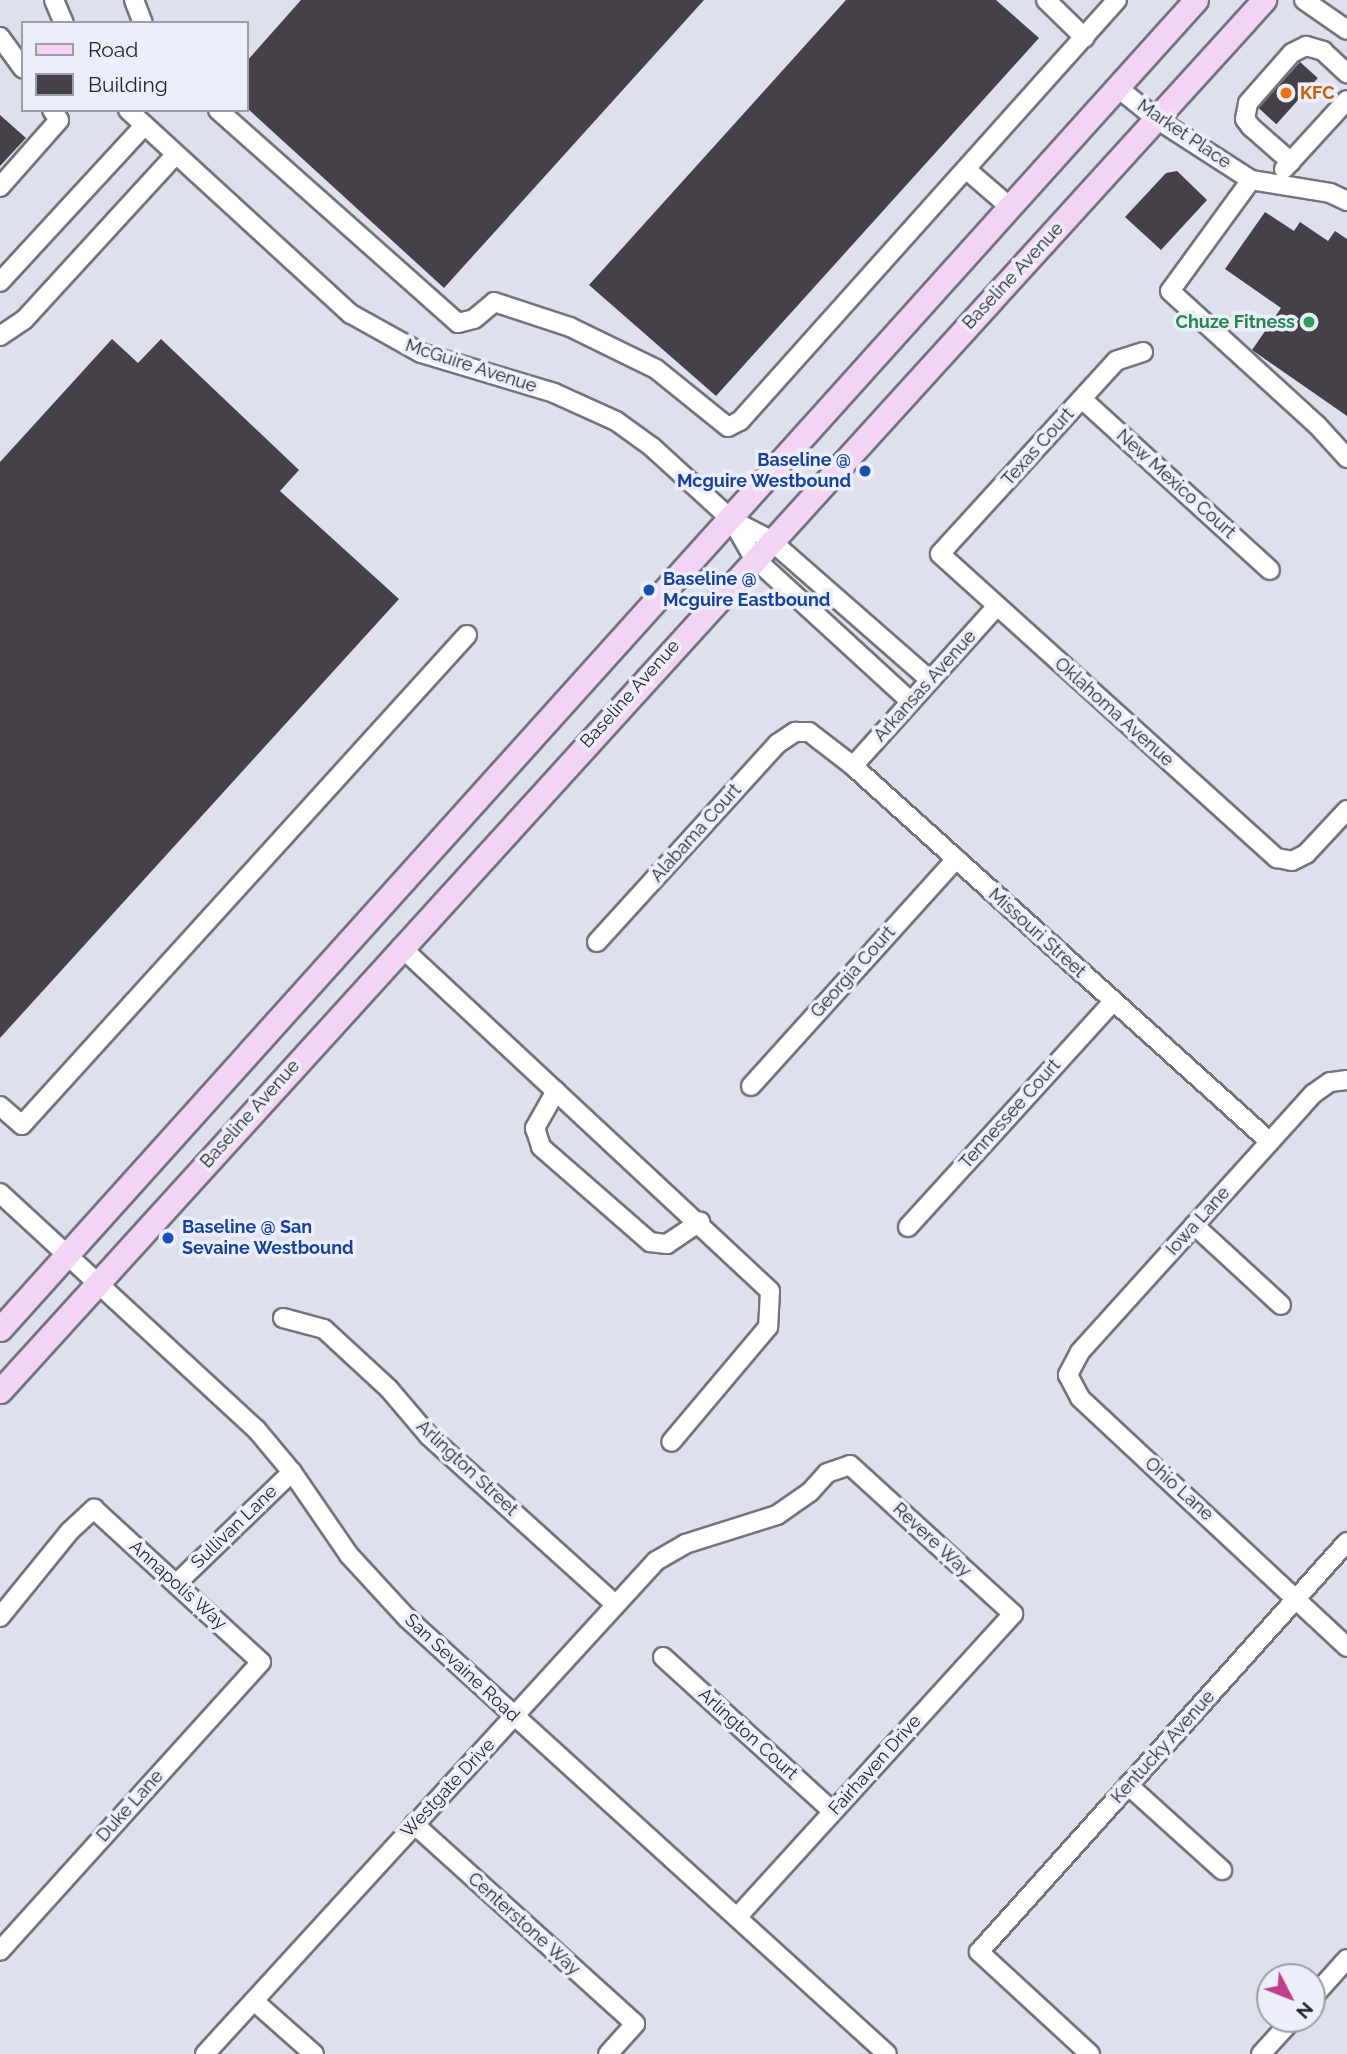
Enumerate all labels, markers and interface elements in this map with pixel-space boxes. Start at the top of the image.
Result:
legend [21,21,248,112]
text: Road [88,37,138,62]
text: Building [88,72,168,97]
place label: KFC [1300,82,1335,104]
marker: KFC [1278,85,1294,101]
street label: Market Place [1133,95,1235,173]
street label: Baseline Avenue [958,218,1068,334]
place label: Chuze Fitness [1176,311,1295,333]
marker: Chuze Fitness [1301,314,1317,330]
street label: McGuire Avenue [402,335,540,397]
street label: Texas Court [997,404,1079,490]
street label: New Mexico Court [1112,425,1240,543]
place label: Baseline @ Mcguire Westbound [676,450,851,492]
marker: Baseline @ Mcguire Westbound [857,463,873,479]
place label: Baseline @ Mcguire Eastbound [663,569,830,612]
marker: Baseline @ Mcguire Eastbound [641,582,657,598]
street label: Arkansas Avenue [869,626,981,746]
street label: Baseline Avenue [576,635,684,753]
street label: Oklahoma Avenue [1050,653,1178,771]
street label: Alabama Court [646,779,746,887]
street label: Missouri Street [984,884,1090,982]
street label: Georgia Court [806,922,900,1022]
street label: Baseline Avenue [196,1055,304,1173]
street label: Tennessee Court [955,1055,1065,1173]
street label: Iowa Lane [1162,1182,1234,1260]
place label: Baseline @ San Sevaine Westbound [182,1217,354,1260]
marker: Baseline @ San Sevaine Westbound [160,1230,176,1246]
street label: Arlington Street [412,1416,522,1520]
street label: Ohio Lane [1140,1453,1218,1525]
street label: Sullivan Lane [187,1481,281,1573]
street label: Revere Way [888,1498,976,1582]
street label: Annapolis Way [125,1535,231,1635]
street label: San Sevaine Road [400,1609,524,1727]
street label: Arlington Court [694,1684,802,1784]
street label: Kentucky Avenue [1106,1686,1220,1808]
street label: Fairhaven Drive [824,1710,926,1820]
street label: Westgate Drive [397,1734,499,1842]
street label: Duke Lane [92,1766,168,1846]
street label: Centerstone Way [463,1868,585,1980]
north arrow [1256,1963,1326,2033]
text: N [1292,1998,1318,2023]

